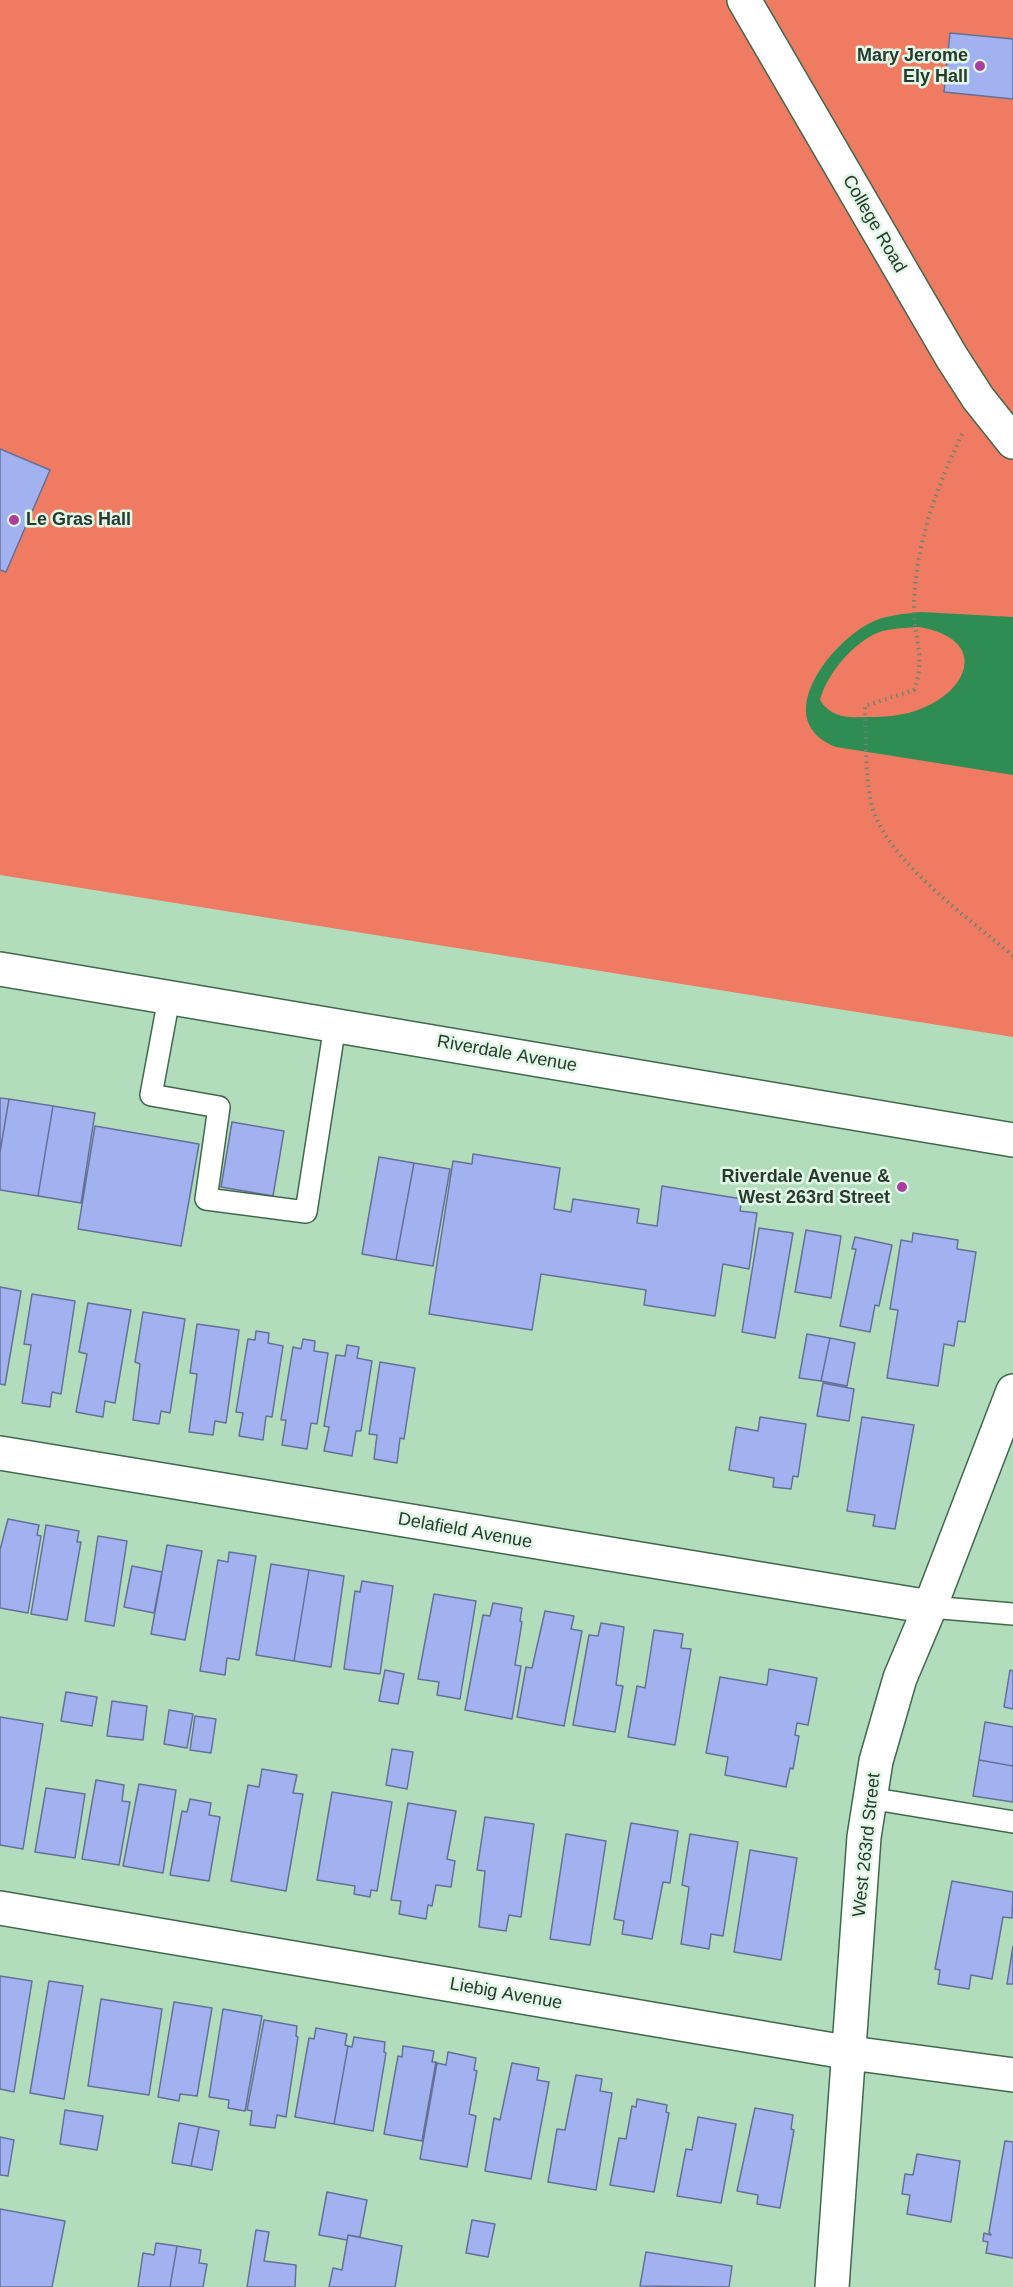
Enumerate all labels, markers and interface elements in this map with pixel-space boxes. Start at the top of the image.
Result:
place label: Mary Jerome Ely Hall [857,45,968,88]
marker: Mary Jerome Ely Hall [973,59,987,73]
street label: College Road [837,171,911,277]
place label: Le Gras Hall [26,509,131,531]
marker: Le Gras Hall [7,513,21,527]
street label: Riverdale Avenue [435,1031,579,1077]
place label: Riverdale Avenue & West 263rd Street [722,1166,890,1208]
marker: Riverdale Avenue & West 263rd Street [895,1180,909,1194]
street label: Delafield Avenue [396,1509,534,1553]
street label: West 263rd Street [849,1772,885,1918]
street label: Liebig Avenue [448,1973,564,2015]

